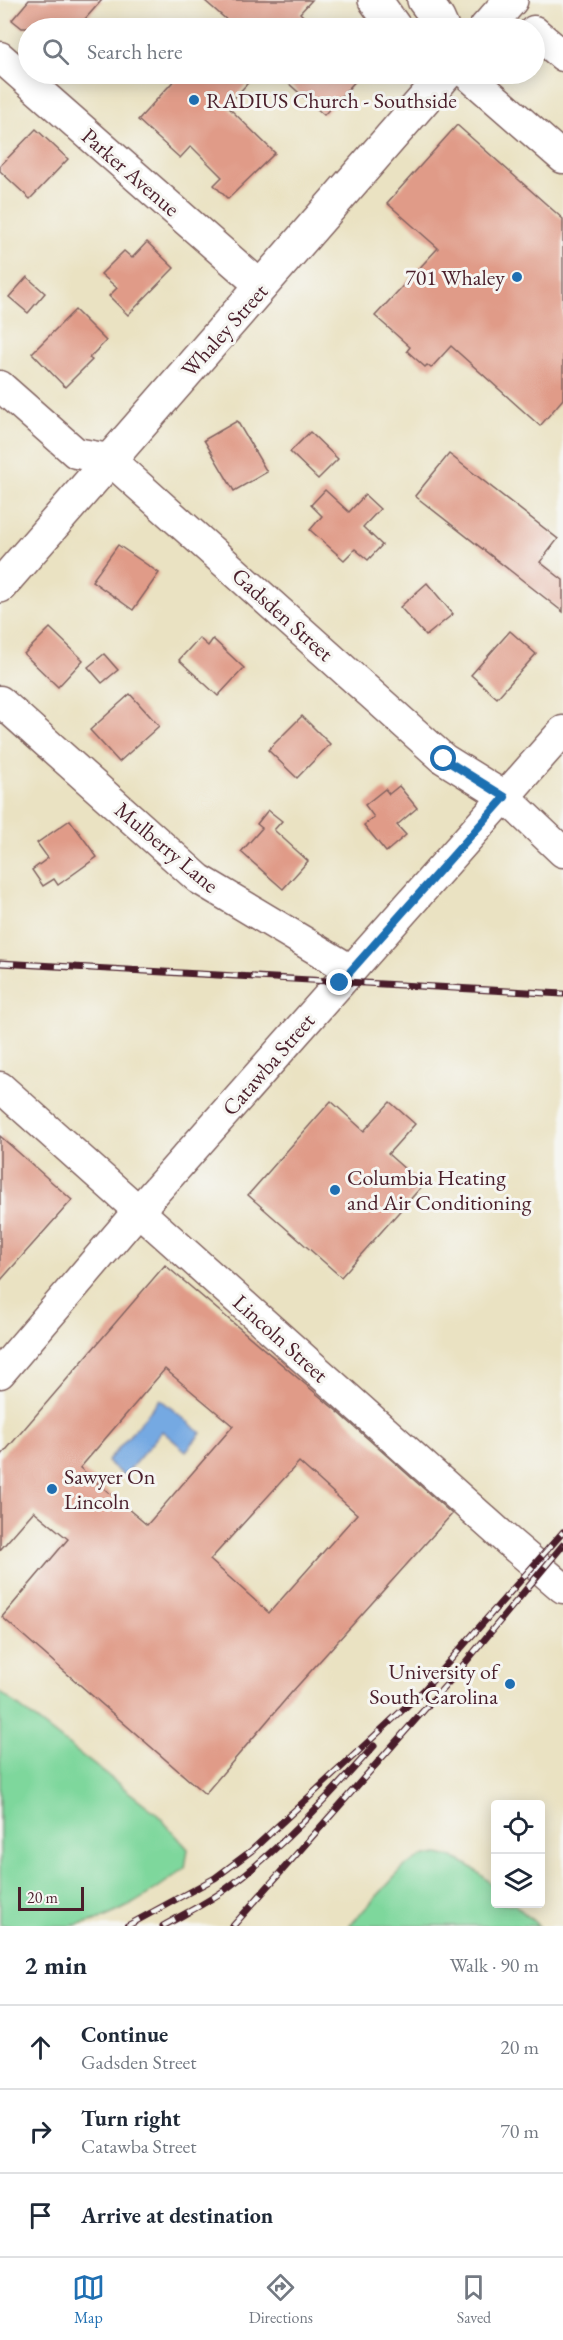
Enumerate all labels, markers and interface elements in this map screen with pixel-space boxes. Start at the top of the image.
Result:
search box [18,18,545,84]
icon: search [39,35,72,68]
text: Search here [87,37,182,66]
place label: RADIUS Church - Southside [206,86,457,115]
marker: RADIUS Church - Southside [187,93,201,107]
street label: Parker Avenue [76,122,186,223]
place label: 701 Whaley [405,263,505,292]
marker: 701 Whaley [510,270,524,284]
street label: Whaley Street [175,277,274,383]
street label: Gadsden Street [226,561,340,668]
route start [430,745,456,771]
street label: Mulberry Lane [109,795,225,900]
route end [326,969,352,995]
street label: Catawba Street [216,1007,321,1122]
place label: Columbia Heating and Air Conditioning [347,1163,532,1217]
marker: Columbia Heating and Air Conditioning [328,1183,342,1197]
street label: Lincoln Street [227,1288,334,1389]
place label: Sawyer On Lincoln [64,1462,156,1516]
marker: Sawyer On Lincoln [45,1482,59,1496]
place label: University of South Carolina [369,1657,501,1711]
marker: University of South Carolina [503,1677,517,1691]
map controls [491,1800,545,1908]
button: locate [491,1800,545,1854]
button: layers [491,1854,545,1908]
scale bar [18,1884,84,1912]
text: 20 m [27,1887,58,1908]
text: 2 min [24,1948,87,1982]
text: Walk · 90 m [450,1952,539,1978]
text: Continue [81,2020,168,2049]
icon: ahead [24,2031,57,2064]
text: 20 m [500,2034,539,2060]
text: Gadsden Street [81,2049,197,2075]
text: Turn right [81,2104,180,2133]
icon: right [24,2115,57,2148]
text: 70 m [500,2118,539,2144]
text: Catawba Street [81,2133,197,2159]
icon: arrive [24,2199,57,2232]
text: Arrive at destination [81,2201,273,2230]
tab: Map [72,2271,105,2328]
tab: Directions [249,2271,313,2328]
tab: Saved [457,2271,491,2328]

